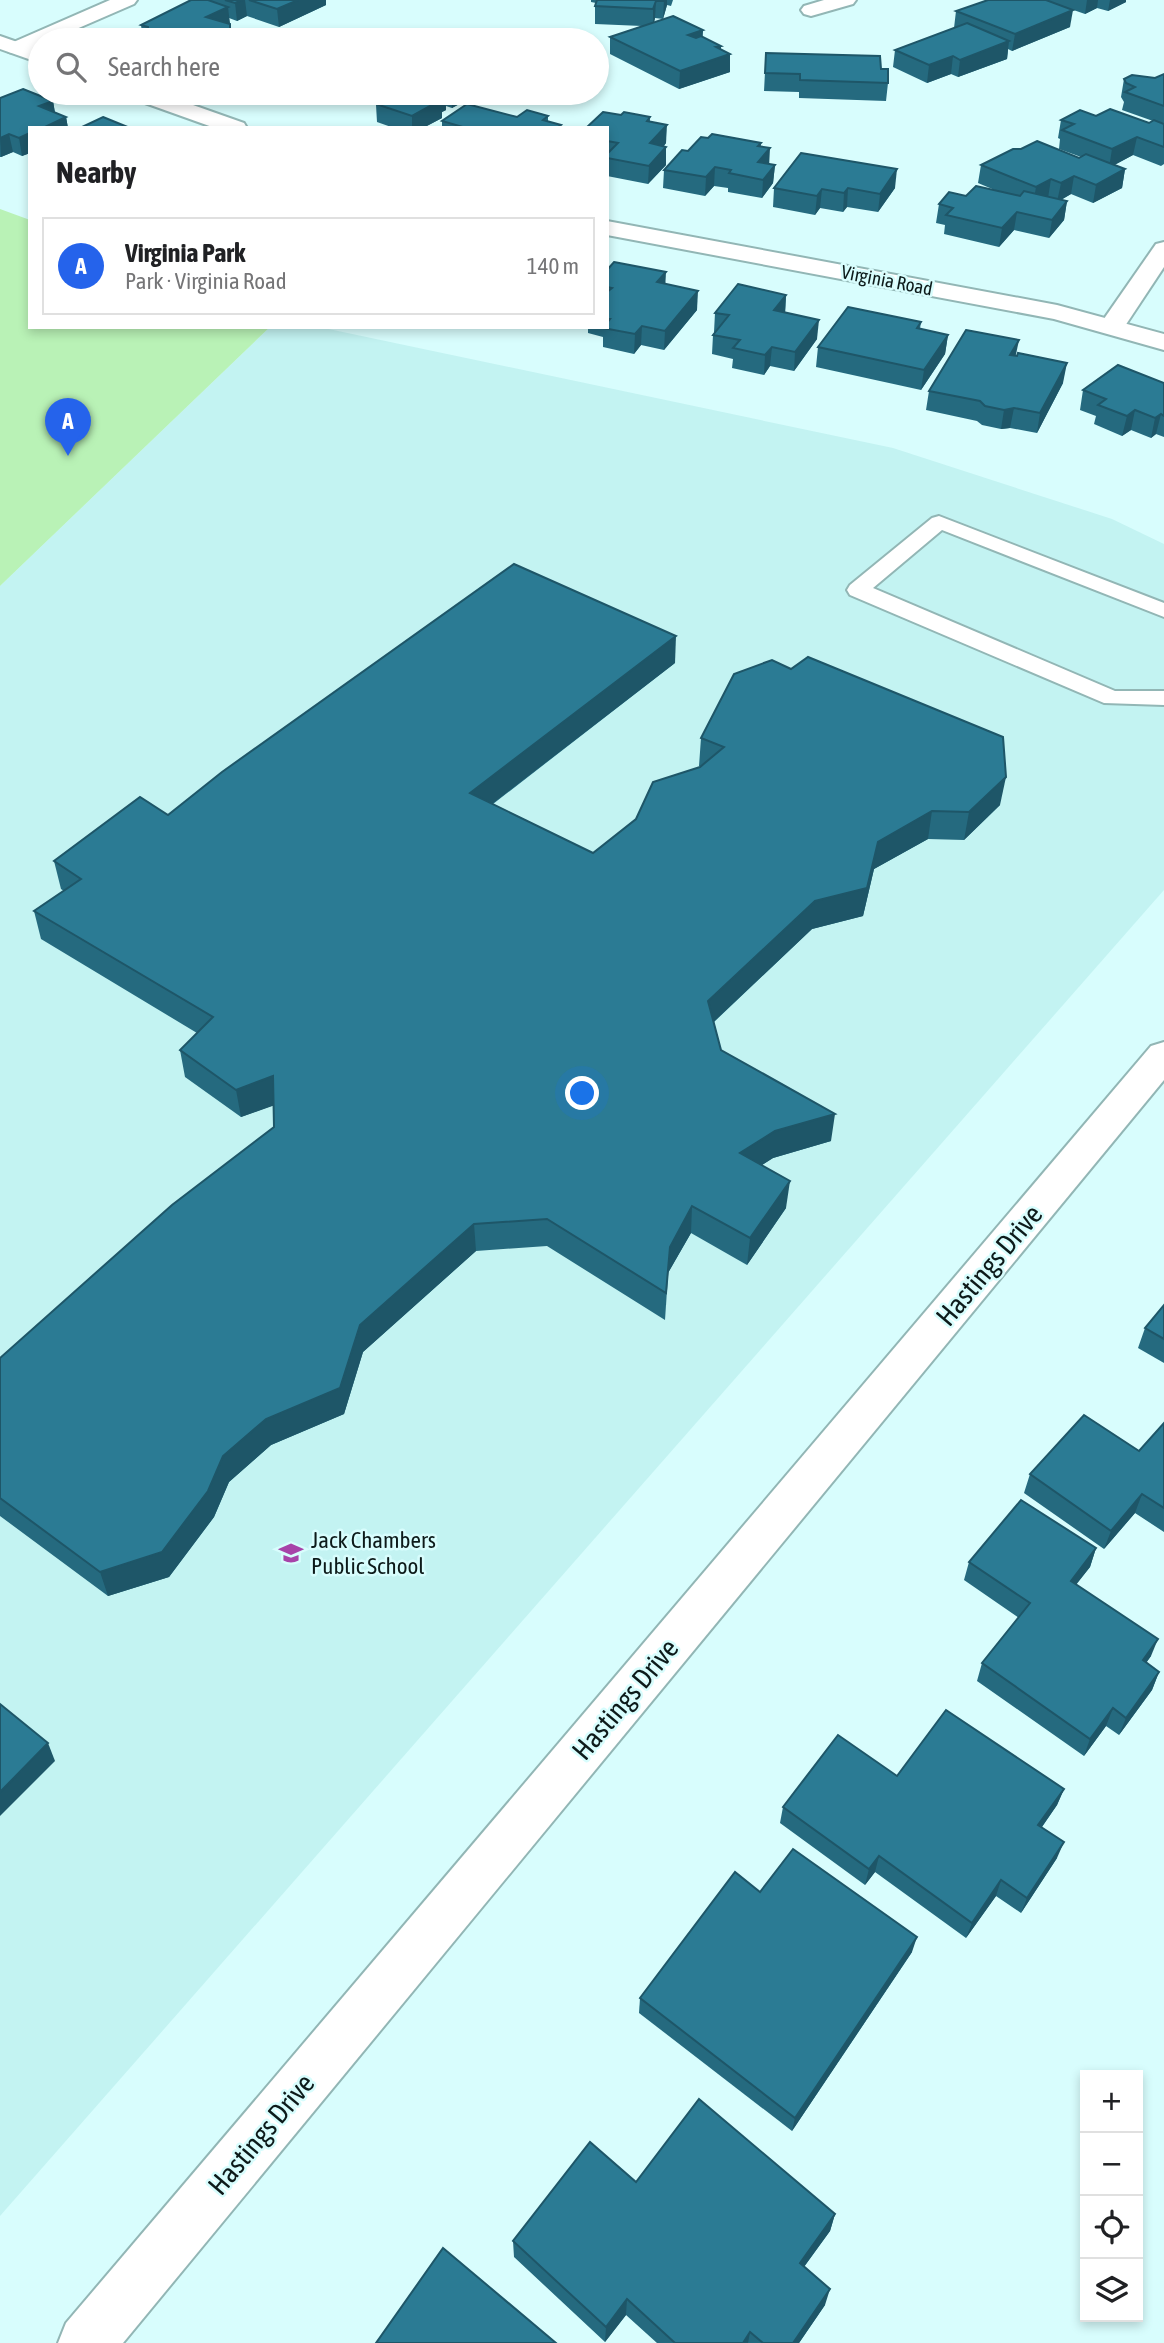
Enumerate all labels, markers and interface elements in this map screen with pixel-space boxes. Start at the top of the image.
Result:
search box [28,28,609,105]
icon: search [52,48,90,86]
text: Search here [108,52,220,82]
text: Nearby [56,155,136,189]
text: Virginia Park [125,238,245,268]
text: A [75,253,87,279]
text: 140 m [527,253,579,279]
street label: Virginia Road [839,260,935,300]
text: Park · Virginia Road [125,268,287,294]
pin: A [45,398,91,456]
your location [565,1076,599,1110]
street label: Hastings Drive [929,1198,1049,1332]
place label: Jack Chambers Public School [311,1527,436,1579]
school or university icon: Jack Chambers Public School [277,1539,305,1567]
street label: Hastings Drive [565,1632,685,1766]
street label: Hastings Drive [201,2067,321,2201]
map controls [1080,2070,1143,2322]
button: + [1080,2070,1143,2133]
button: − [1080,2133,1143,2196]
button: locate [1080,2196,1143,2259]
button: layers [1080,2259,1143,2322]

